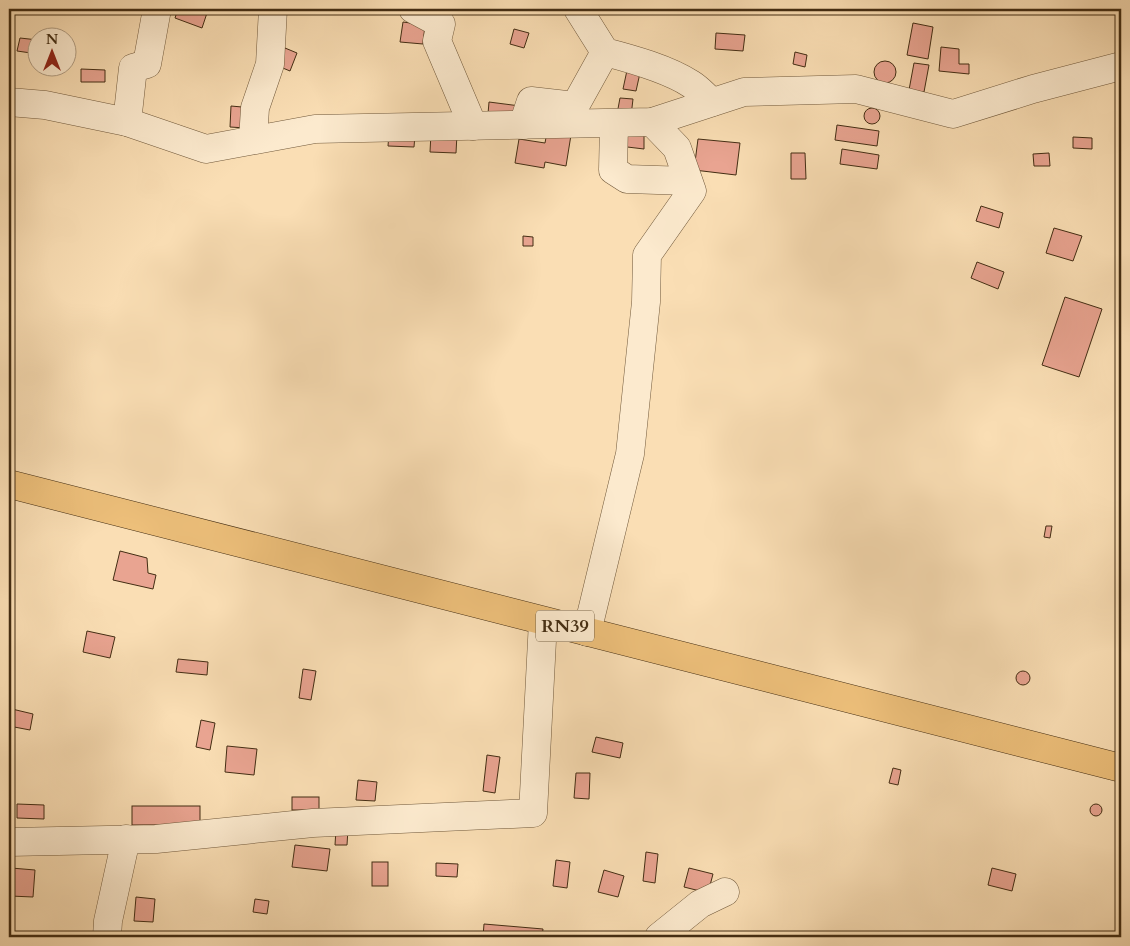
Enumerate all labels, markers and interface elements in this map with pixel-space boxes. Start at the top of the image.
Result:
north arrow [28,28,78,78]
text: N [46,30,58,49]
road number: RN39 [536,610,594,642]

